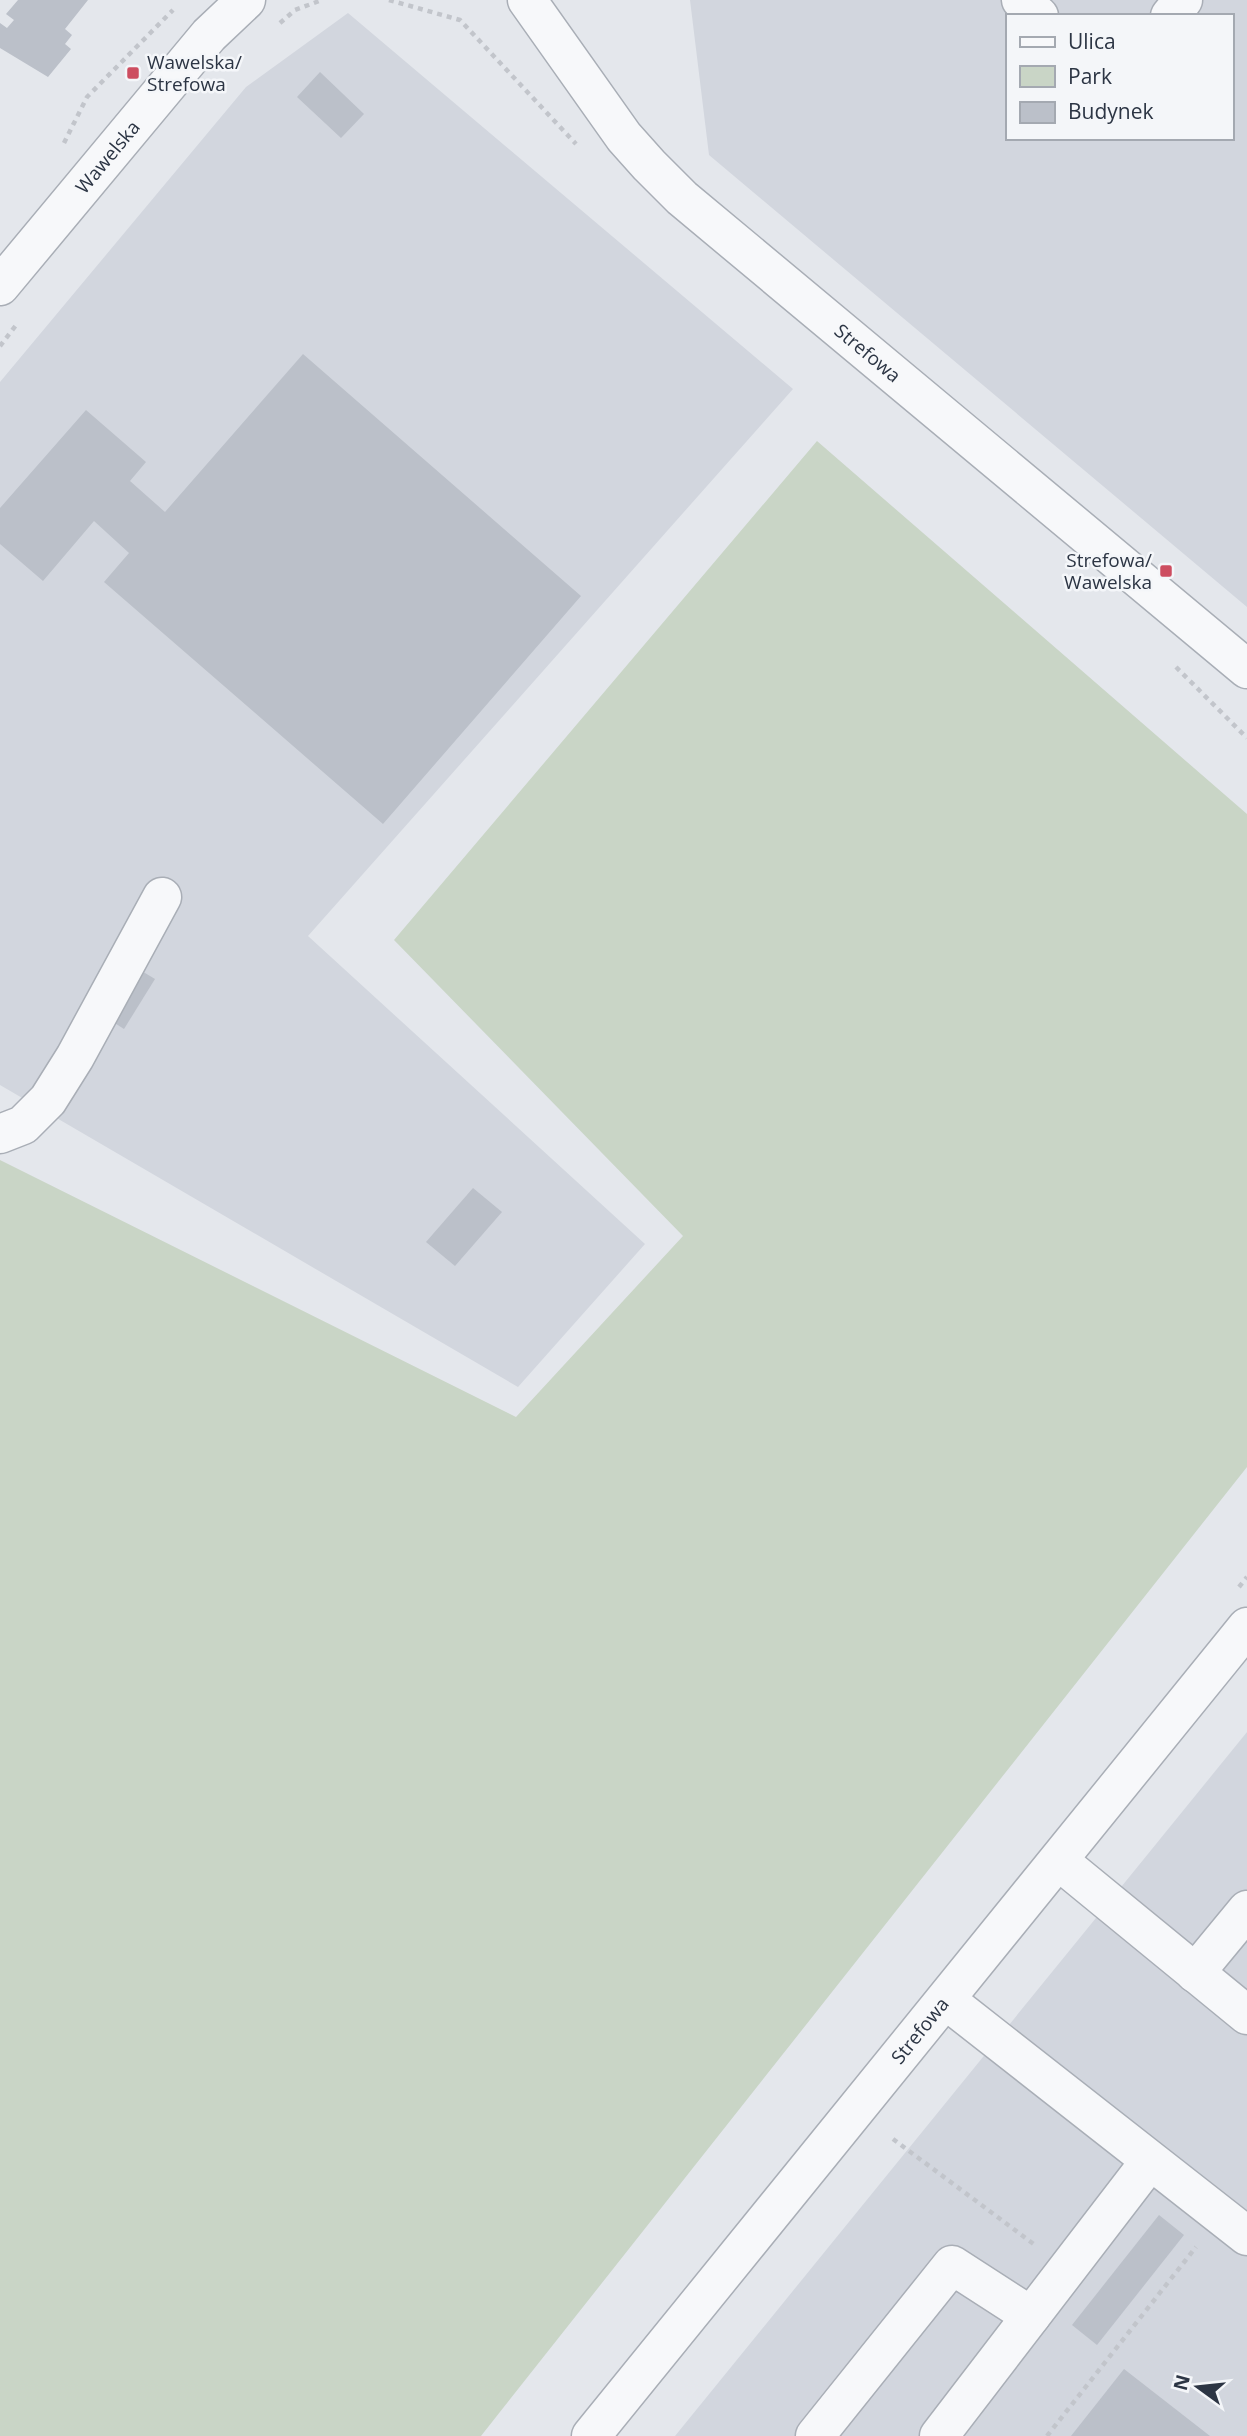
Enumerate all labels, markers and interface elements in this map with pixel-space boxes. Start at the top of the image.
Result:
legend [1006,14,1233,140]
text: Ulica [1068,27,1116,55]
place label: Wawelska/ Strefowa [147,49,242,97]
text: Park [1068,62,1112,90]
marker: Wawelska/ Strefowa [125,65,141,81]
text: Budynek [1068,97,1154,125]
street label: Wawelska [69,115,146,199]
street label: Strefowa [829,318,906,388]
place label: Strefowa/ Wawelska [1064,547,1152,595]
marker: Strefowa/ Wawelska [1158,563,1174,579]
street label: Strefowa [885,1992,955,2069]
north arrow [1163,2352,1233,2422]
text: N [1167,2372,1196,2393]

